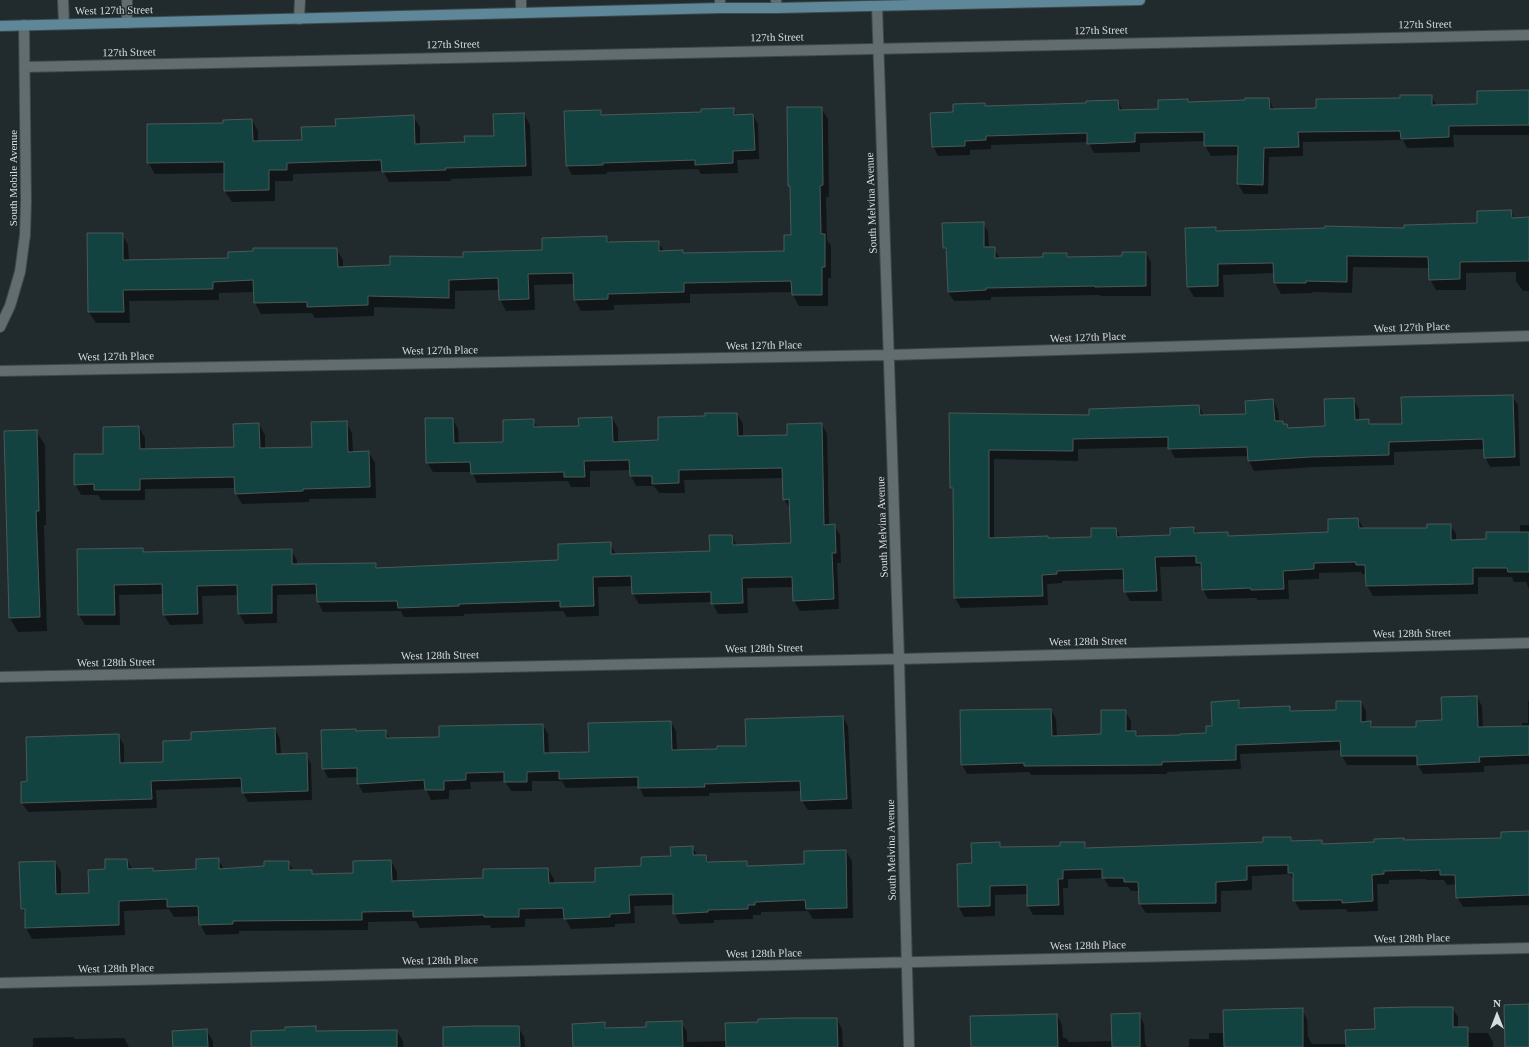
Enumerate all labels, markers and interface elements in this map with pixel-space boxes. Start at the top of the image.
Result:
street label: West 127th Street [75,4,153,18]
street label: 127th Street [1398,18,1452,32]
street label: 127th Street [1074,24,1128,38]
street label: 127th Street [750,31,804,45]
street label: 127th Street [426,38,480,52]
street label: 127th Street [102,46,156,60]
street label: South Mobile Avenue [7,130,21,226]
street label: South Melvina Avenue [864,152,880,254]
street label: West 127th Place [1374,320,1450,336]
street label: West 127th Place [1050,330,1126,346]
street label: West 127th Place [726,339,802,353]
street label: West 127th Place [402,344,478,358]
street label: West 127th Place [78,350,154,364]
street label: South Melvina Avenue [875,476,891,578]
street label: West 128th Street [1373,627,1451,641]
street label: West 128th Street [1049,635,1127,649]
street label: West 128th Street [725,642,803,656]
street label: West 128th Street [401,649,479,663]
street label: West 128th Street [77,656,155,670]
street label: South Melvina Avenue [885,799,899,901]
street label: West 128th Place [1374,932,1450,946]
street label: West 128th Place [1050,939,1126,953]
street label: West 128th Place [726,947,802,961]
street label: West 128th Place [402,954,478,968]
street label: West 128th Place [78,962,154,976]
north arrow [1477,995,1517,1035]
text: N [1493,997,1501,1009]

